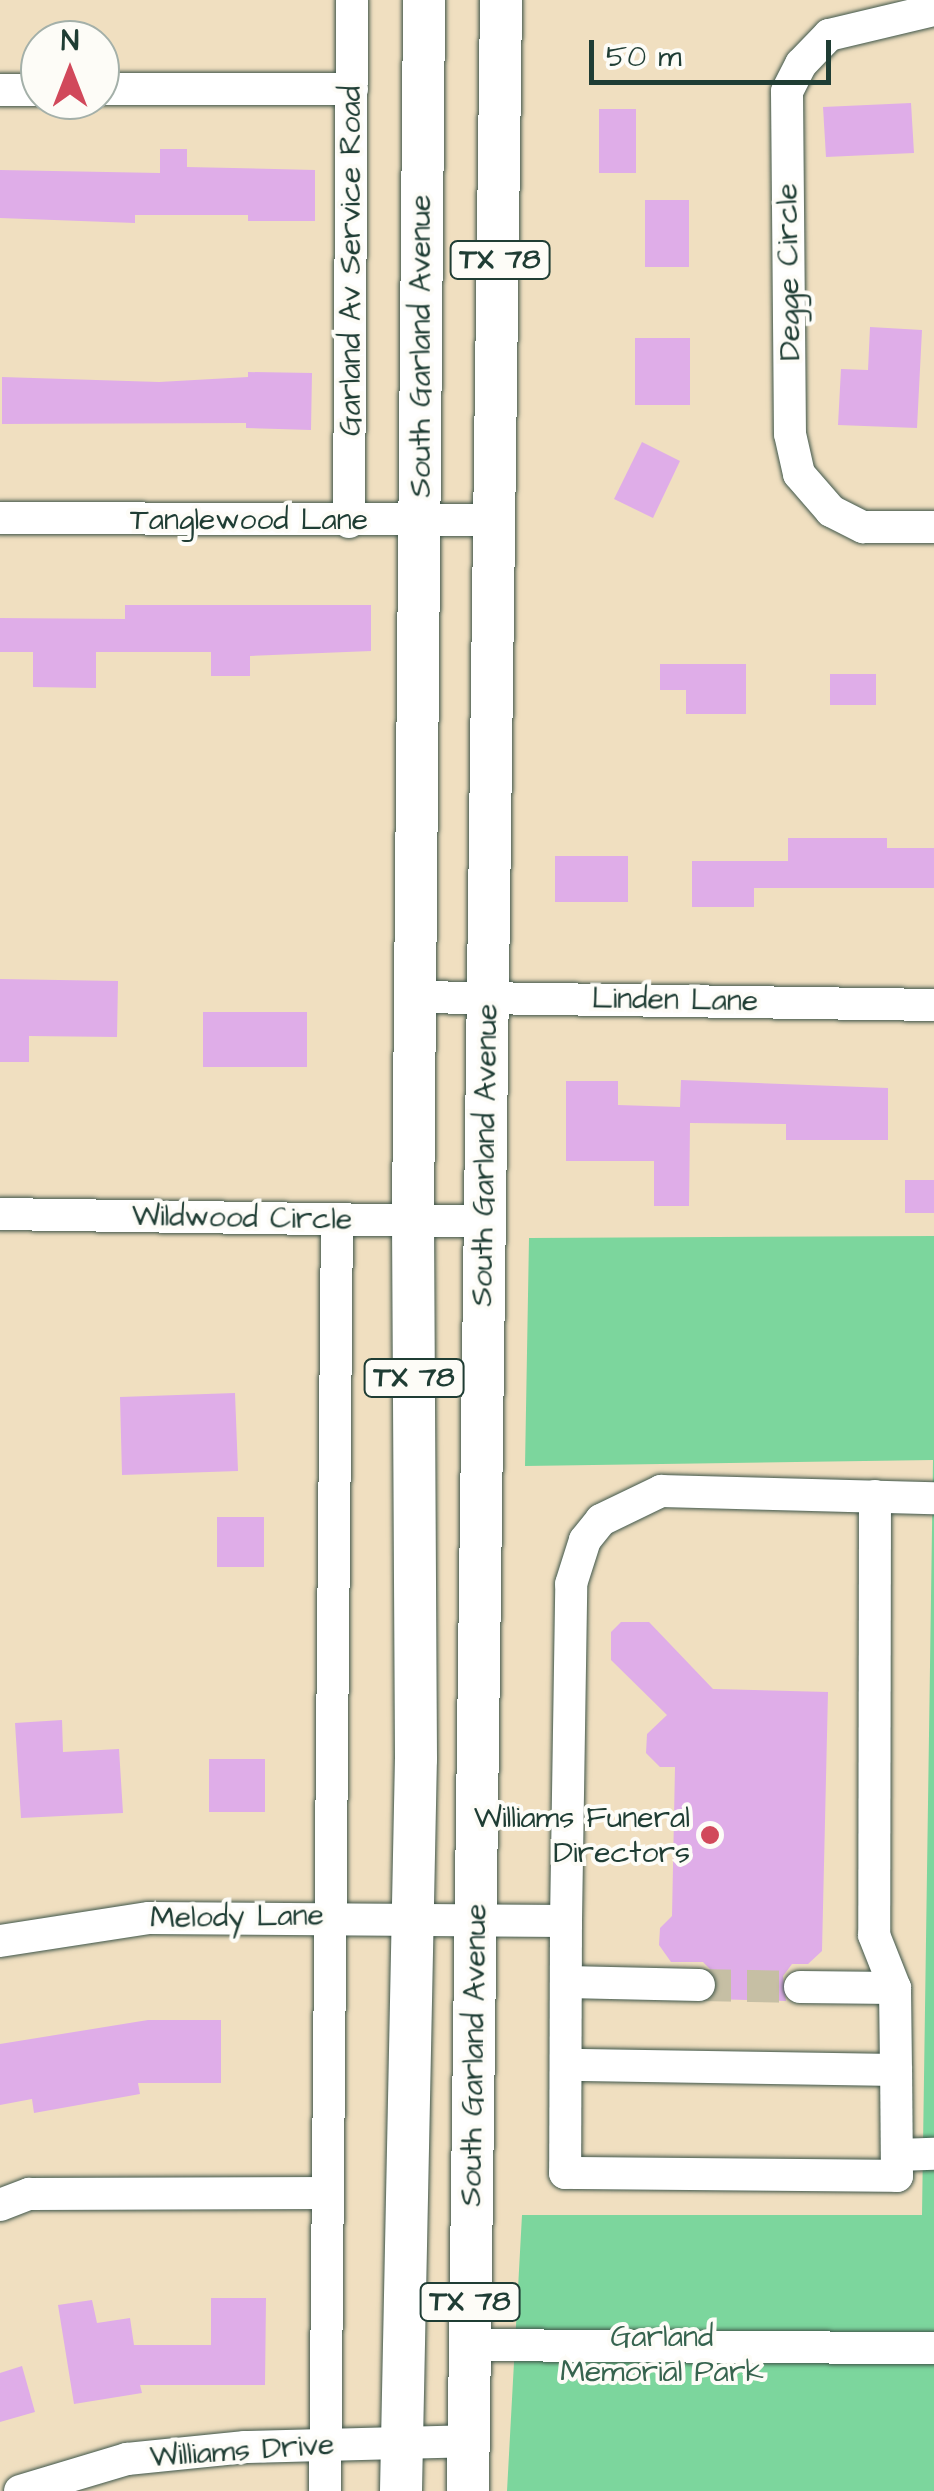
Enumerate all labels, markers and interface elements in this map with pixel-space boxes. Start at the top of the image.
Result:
north arrow [20,20,120,120]
scale bar [594,20,836,82]
text: N [61,22,79,61]
text: 50 m [606,36,682,78]
street label: Garland Av Service Road [333,86,369,436]
street label: Degge Circle [769,183,809,361]
street label: South Garland Avenue [403,195,439,497]
road number: TX 78 [448,237,552,283]
street label: Tanglewood Lane [130,502,368,538]
street label: Linden Lane [592,981,758,1019]
street label: South Garland Avenue [464,1003,506,1307]
street label: Wildwood Circle [131,1198,353,1238]
road number: TX 78 [362,1355,466,1401]
place label: Williams Funeral Directors [474,1800,690,1870]
marker: Williams Funeral Directors [699,1824,721,1846]
street label: Melody Lane [150,1897,324,1937]
street label: South Garland Avenue [453,1903,495,2207]
road number: TX 78 [418,2279,522,2325]
park label: Garland Memorial Park [560,2319,764,2390]
street label: Williams Drive [149,2427,335,2475]

